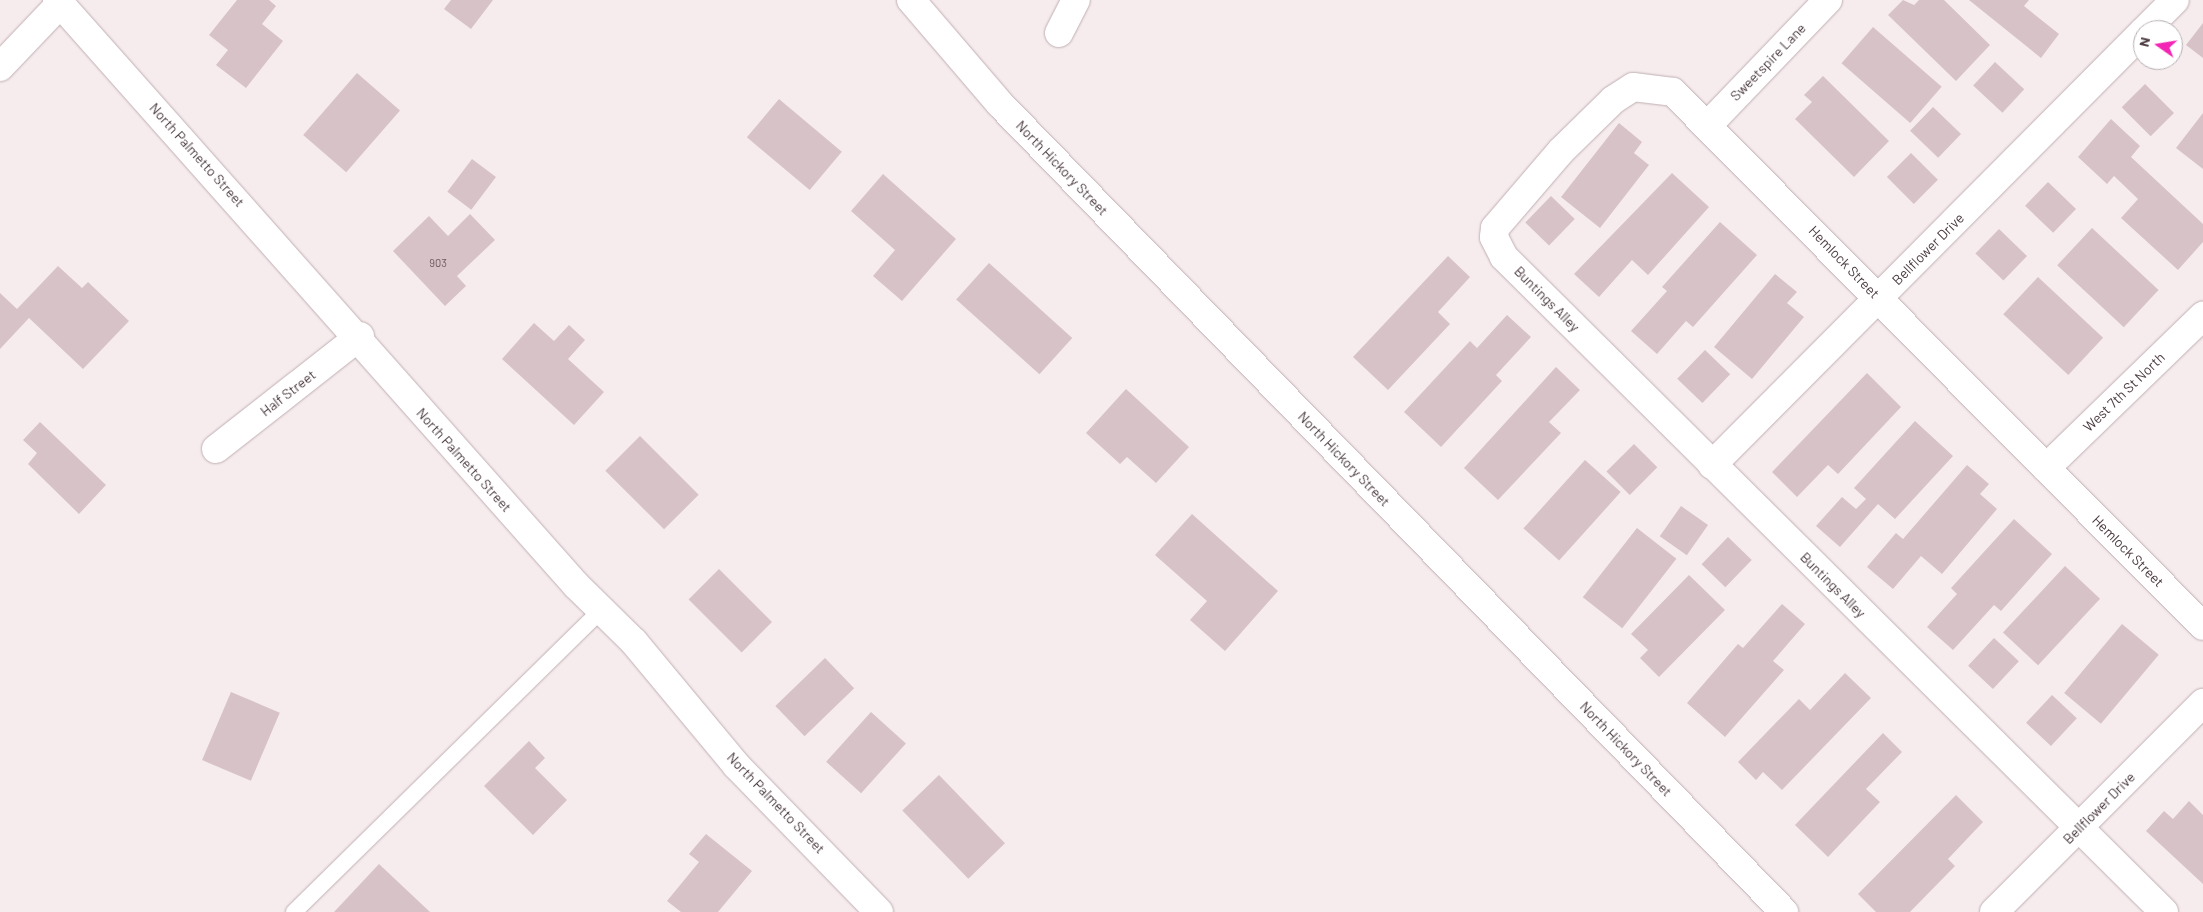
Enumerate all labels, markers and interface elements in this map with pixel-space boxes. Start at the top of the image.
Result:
street label: Sweetspire Lane [1727,20,1809,104]
north arrow [2133,20,2183,70]
text: N [2135,35,2153,48]
street label: North Palmetto Street [146,100,248,210]
street label: North Hickory Street [1012,117,1112,219]
street label: Bellflower Drive [1889,210,1967,288]
street label: Hemlock Street [1805,222,1883,302]
house number: 903 [429,256,447,270]
street label: Buntings Alley [1511,263,1583,335]
street label: West 7th St North [2080,349,2168,435]
street label: Half Street [257,366,319,420]
street label: North Palmetto Street [413,405,515,515]
street label: North Hickory Street [1294,408,1394,510]
street label: Hemlock Street [2089,512,2167,590]
street label: Buntings Alley [1797,549,1869,621]
street label: North Hickory Street [1576,698,1676,800]
street label: North Palmetto Street [723,749,829,857]
street label: Bellflower Drive [2060,769,2138,847]

